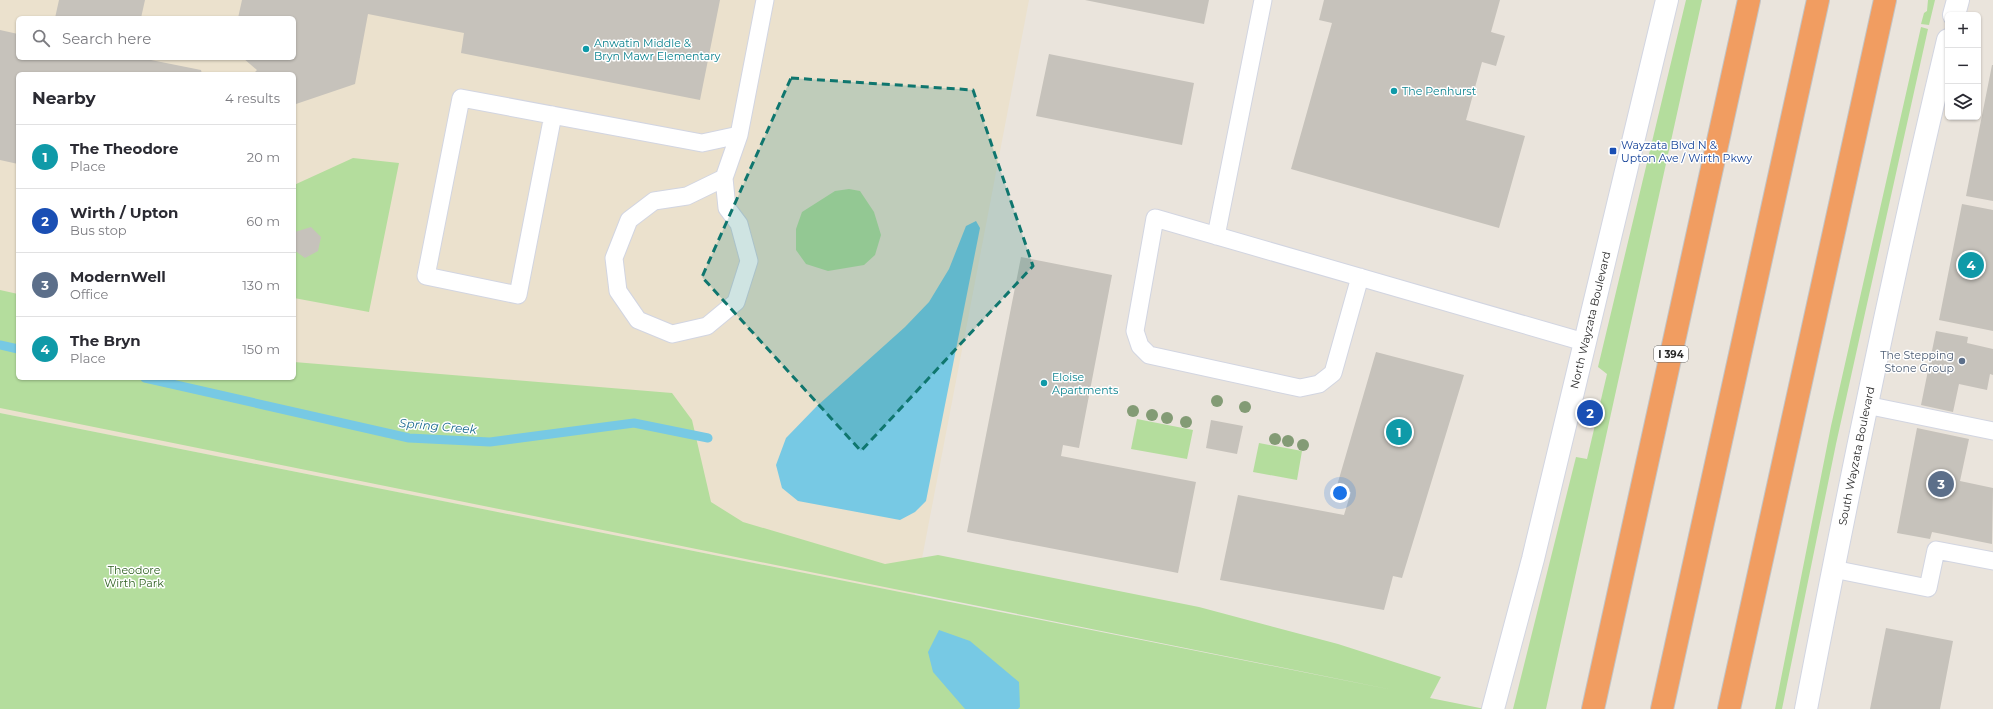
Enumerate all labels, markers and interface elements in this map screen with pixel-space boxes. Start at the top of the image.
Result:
map controls [1945,12,1981,120]
button: + [1945,12,1981,48]
search box [16,16,296,60]
icon: search [30,27,52,49]
text: Search here [62,29,151,48]
place label: Anwatin Middle & Bryn Mawr Elementary [594,36,721,63]
marker: Anwatin Middle & Bryn Mawr Elementary [581,44,591,54]
button: − [1945,48,1981,84]
place label: The Penhurst [1402,84,1477,98]
button: layers [1945,84,1981,120]
marker: The Penhurst [1389,86,1399,96]
text: Nearby [32,88,96,108]
text: 4 results [225,90,280,106]
place label: Wayzata Blvd N & Upton Ave / Wirth Pkwy [1621,138,1752,165]
text: The Theodore [70,139,178,158]
marker: Wayzata Blvd N & Upton Ave / Wirth Pkwy [1608,146,1618,156]
text: 1 [42,149,48,165]
text: 20 m [247,149,280,165]
text: Place [70,158,106,174]
text: Wirth / Upton [70,203,178,222]
text: 2 [41,213,49,229]
text: 60 m [246,213,280,229]
text: Bus stop [70,222,127,238]
street label: North Wayzata Boulevard [1567,250,1614,390]
pin: 4 [1958,250,1984,280]
text: ModernWell [70,267,166,286]
text: 3 [41,277,49,293]
text: 130 m [242,277,280,293]
text: Office [70,286,108,302]
text: The Bryn [70,331,141,350]
text: 4 [41,341,49,357]
text: 150 m [242,341,280,357]
road number: I 394 [1654,346,1688,362]
place label: The Stepping Stone Group [1880,348,1954,375]
text: Place [70,350,106,366]
marker: The Stepping Stone Group [1957,356,1967,366]
place label: Eloise Apartments [1052,370,1119,397]
marker: Eloise Apartments [1039,378,1049,388]
street label: South Wayzata Boulevard [1835,385,1877,527]
pin: 2 [1577,398,1603,428]
water label: Spring Creek [399,415,478,437]
pin: 1 [1386,417,1412,447]
pin: 3 [1928,469,1954,499]
your location [1330,483,1350,503]
park label: Theodore Wirth Park [104,563,164,590]

